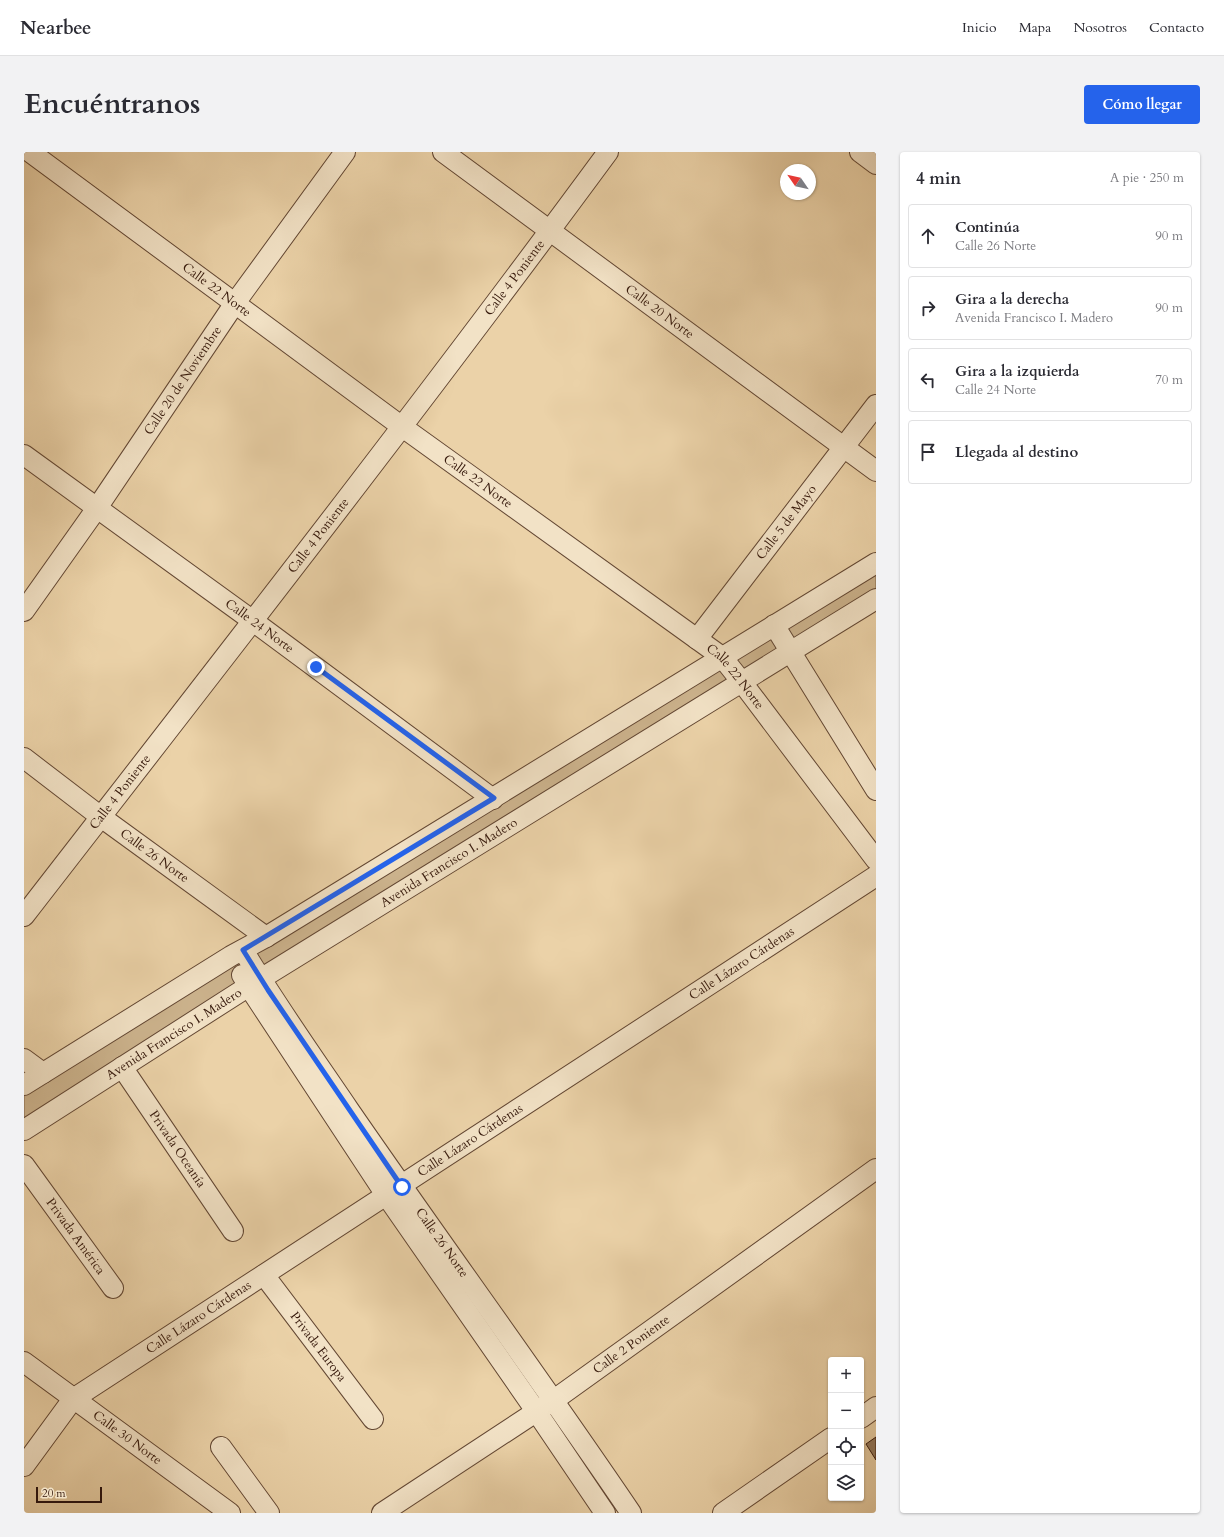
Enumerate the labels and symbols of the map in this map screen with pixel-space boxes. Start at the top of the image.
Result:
north arrow [780,164,816,200]
street label: Calle 4 Poniente [480,236,549,319]
street label: Calle 22 Norte [179,258,255,321]
street label: Calle 20 Norte [621,280,698,343]
street label: Calle 20 de Noviembre [140,322,226,438]
street label: Calle 22 Norte [440,450,516,512]
street label: Calle 5 de Mayo [752,481,821,563]
street label: Calle 4 Poniente [284,494,353,577]
street label: Calle 24 Norte [221,595,298,657]
street label: Calle 22 Norte [703,640,768,713]
route end [307,658,325,676]
street label: Calle 4 Poniente [85,751,155,833]
street label: Avenida Francisco I. Madero [377,813,521,912]
street label: Calle 26 Norte [116,825,193,887]
street label: Calle Lázaro Cárdenas [685,923,798,1004]
street label: Avenida Francisco I. Madero [102,984,245,1084]
street label: Calle Lázaro Cárdenas [414,1099,526,1181]
street label: Privada Oceanía [145,1107,210,1191]
route start [393,1178,411,1196]
street label: Privada América [42,1194,110,1279]
street label: Calle 26 Norte [411,1204,473,1281]
street label: Calle Lázaro Cárdenas [143,1276,255,1358]
street label: Privada Europa [286,1308,351,1386]
street label: Calle 2 Poniente [589,1311,674,1378]
street label: Calle 30 Norte [89,1406,165,1469]
scale bar [36,1485,102,1504]

